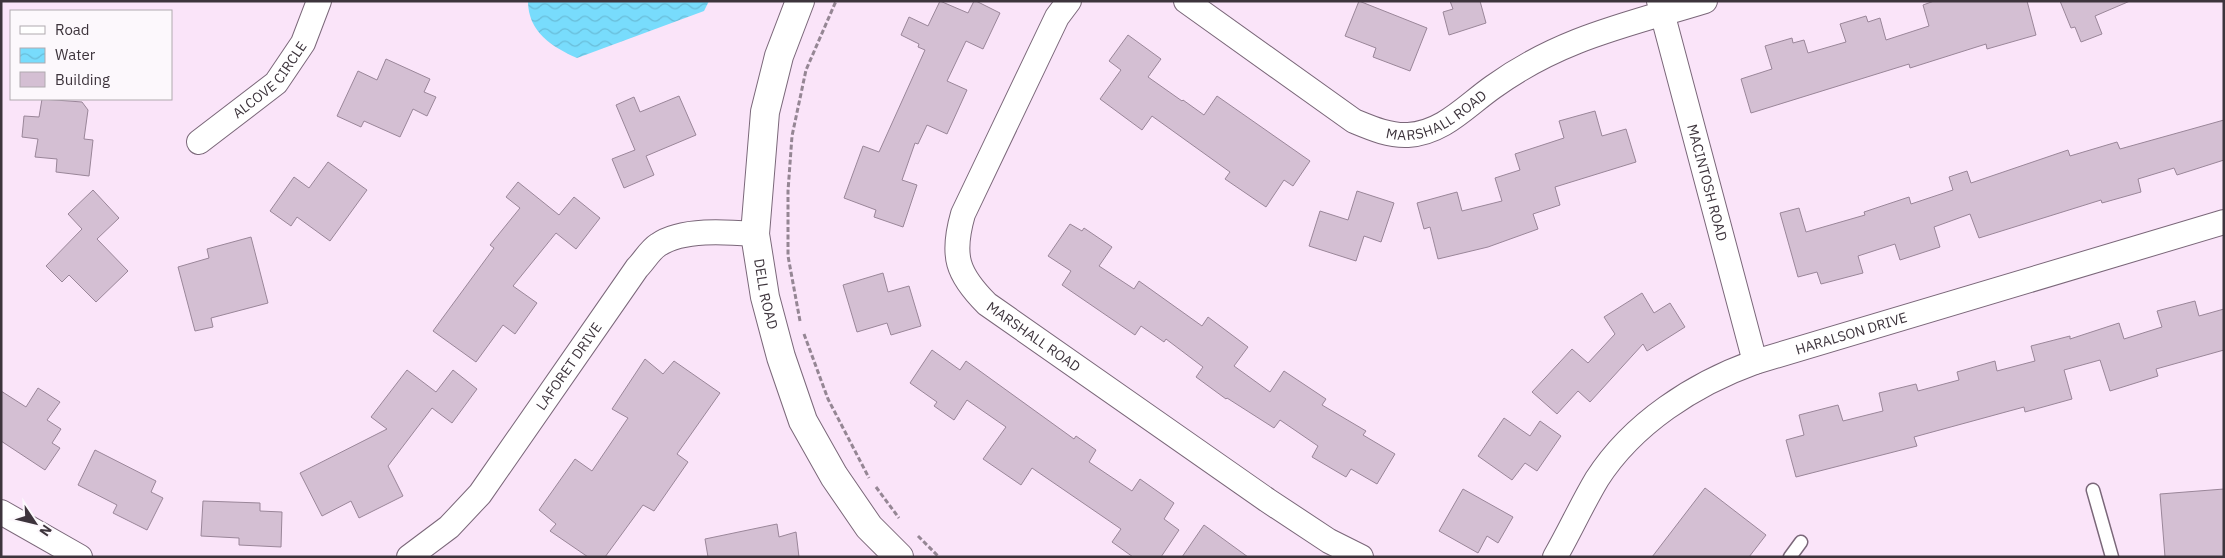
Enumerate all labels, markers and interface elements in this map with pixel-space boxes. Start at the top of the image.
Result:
legend [10,10,172,100]
text: Road [55,20,90,39]
street label: ALCOVE CIRCLE [229,38,311,122]
text: Water [55,45,96,64]
text: Building [55,70,110,89]
street label: MARSHALL ROAD [1385,86,1490,144]
street label: MACINTOSH ROAD [1683,122,1731,243]
street label: DELL ROAD [750,257,782,331]
street label: MARSHALL ROAD [983,298,1084,376]
street label: HARALSON DRIVE [1793,308,1909,358]
street label: LAFORET DRIVE [532,319,606,414]
north arrow [10,498,60,548]
text: N [35,521,56,540]

